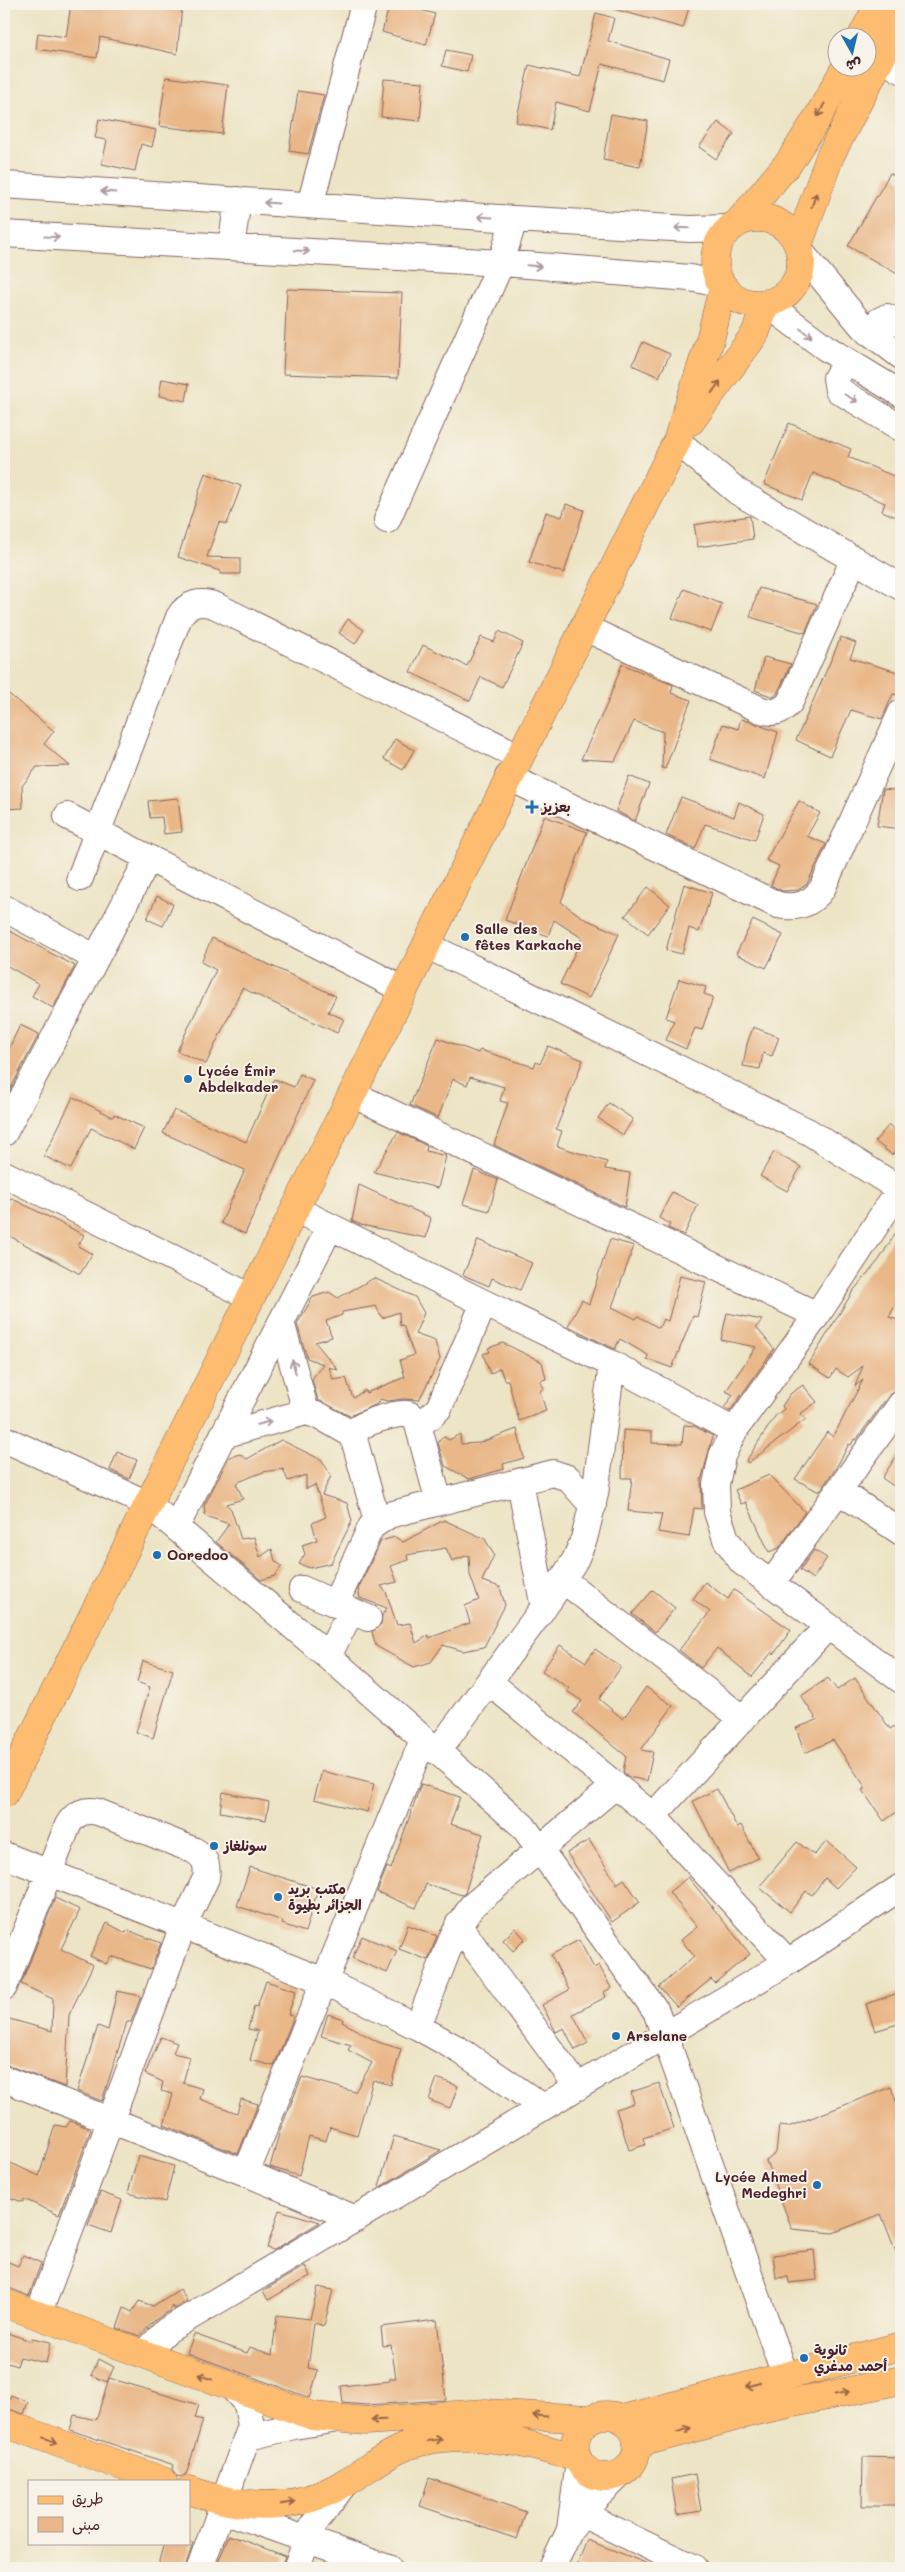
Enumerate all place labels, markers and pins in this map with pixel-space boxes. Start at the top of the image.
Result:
place label: بعزيز [540,797,571,816]
marker: بعزيز [526,801,538,813]
place label: Salle des fêtes Karkache [475,919,582,954]
marker: Salle des fêtes Karkache [459,931,471,943]
place label: Lycée Émir Abdelkader [198,1061,278,1096]
marker: Lycée Émir Abdelkader [182,1073,194,1085]
place label: Ooredoo [167,1545,229,1564]
marker: Ooredoo [151,1549,163,1561]
place label: سونلغاز [222,1836,267,1856]
marker: سونلغاز [208,1840,220,1852]
place label: مكتب بريد الجزائر بطيوة [288,1879,362,1914]
marker: مكتب بريد الجزائر بطيوة [272,1891,284,1903]
place label: Arselane [626,2026,687,2045]
marker: Arselane [610,2030,622,2042]
place label: Lycée Ahmed Medeghri [715,2167,807,2202]
marker: Lycée Ahmed Medeghri [811,2179,823,2191]
place label: ثانوية أحمد مدغري [814,2340,887,2377]
marker: ثانوية أحمد مدغري [798,2352,810,2364]

